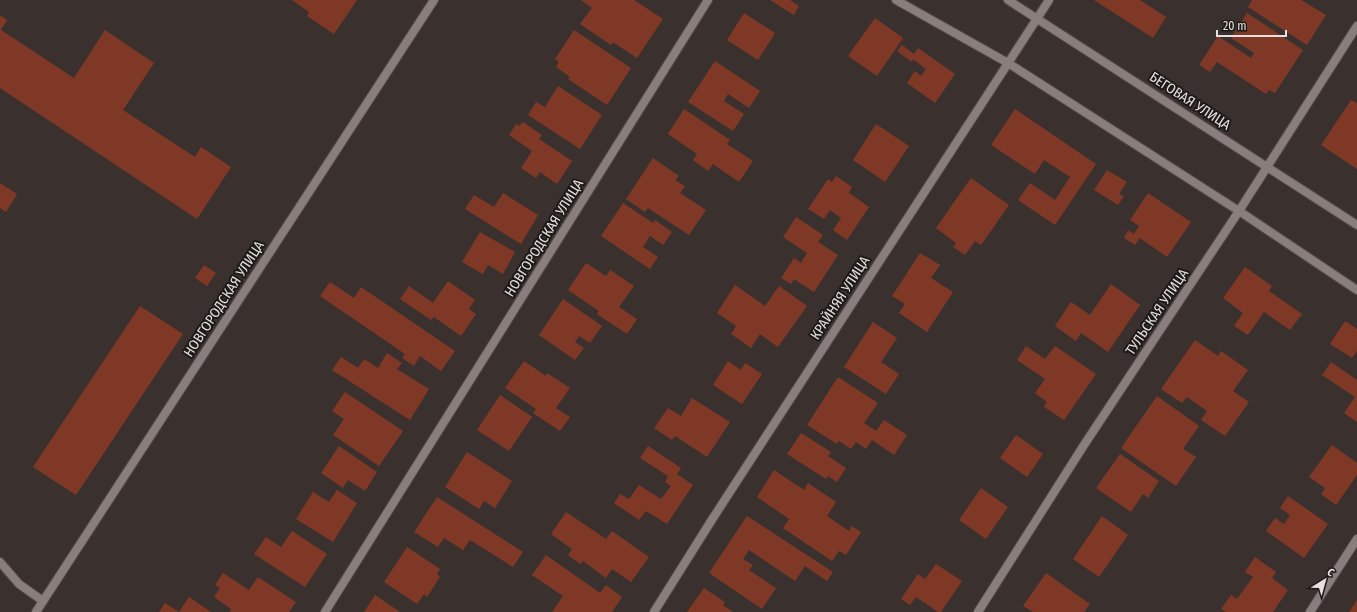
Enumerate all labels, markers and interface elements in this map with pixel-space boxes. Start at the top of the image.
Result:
scale bar [1217,12,1286,38]
text: 20 m [1223,19,1247,33]
street label: БЕГОВАЯ УЛИЦА [1146,68,1234,134]
street label: НОВГОРОДСКАЯ УЛИЦА [501,176,587,300]
street label: НОВГОРОДСКАЯ УЛИЦА [180,237,268,360]
street label: КРАЙНЯЯ УЛИЦА [807,253,874,343]
street label: ТУЛЬСКАЯ УЛИЦА [1122,265,1192,358]
north arrow [1305,560,1345,600]
text: С [1325,565,1337,579]

